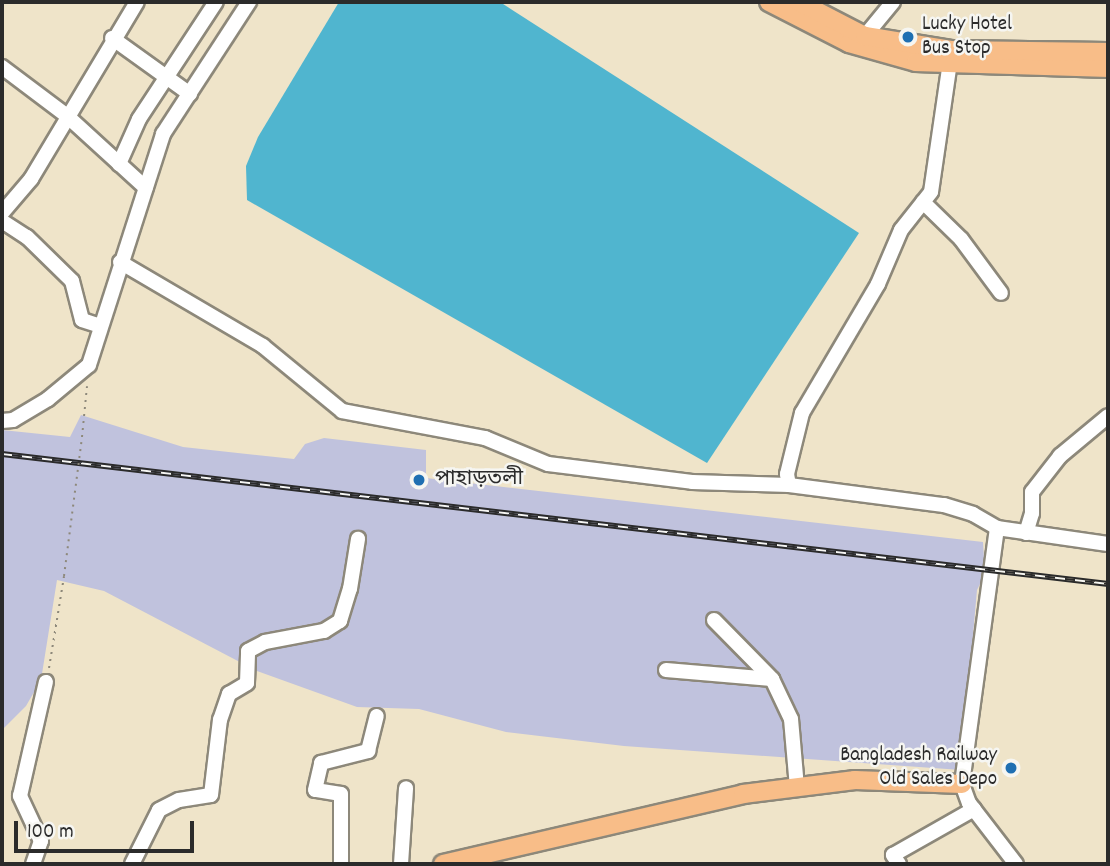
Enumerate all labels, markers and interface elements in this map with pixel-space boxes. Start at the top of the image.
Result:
place label: Lucky Hotel Bus Stop [922,12,1012,62]
marker: Lucky Hotel Bus Stop [900,29,916,45]
place label: পাহাড়তলী [435,467,523,493]
marker: পাহাড়তলী [409,470,429,490]
place label: Bangladesh Railway Old Sales Depo [840,743,997,793]
marker: Bangladesh Railway Old Sales Depo [1003,760,1019,776]
scale bar [18,806,198,850]
text: 100 m [27,818,74,848]

